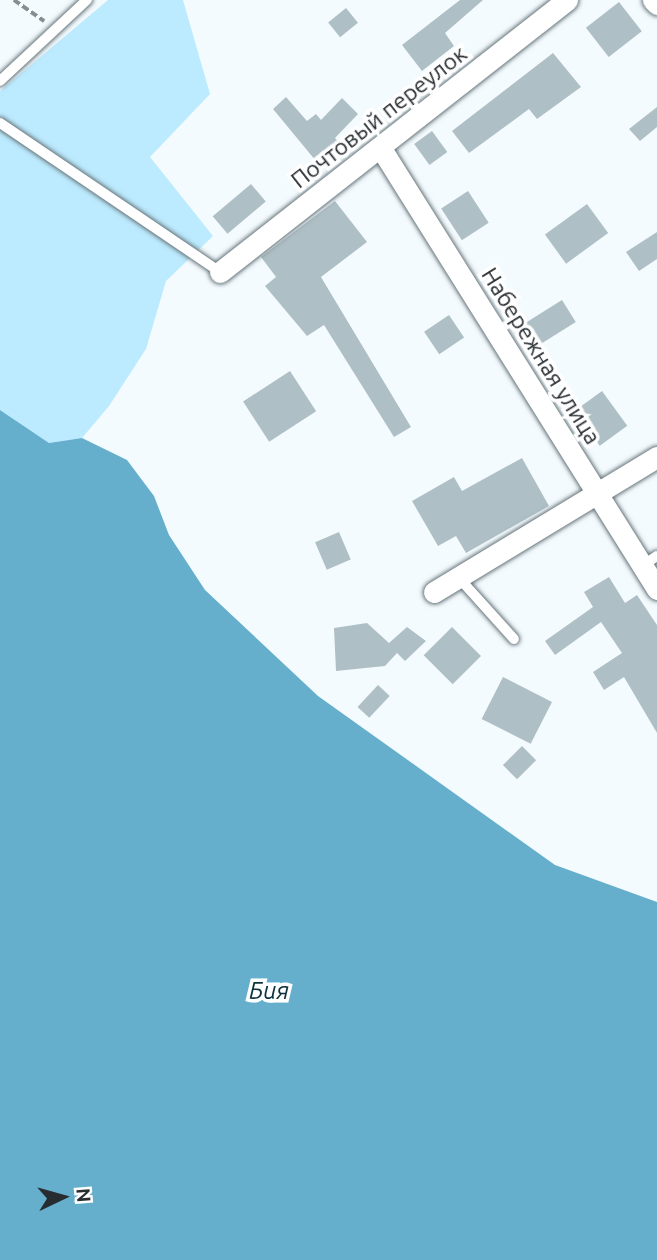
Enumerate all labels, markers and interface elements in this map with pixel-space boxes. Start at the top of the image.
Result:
street label: Почтовый переулок [286,40,472,194]
street label: Набережная улица [475,263,607,449]
water label: Бия [249,977,289,1005]
north arrow [28,1162,98,1232]
text: N [72,1187,95,1203]

